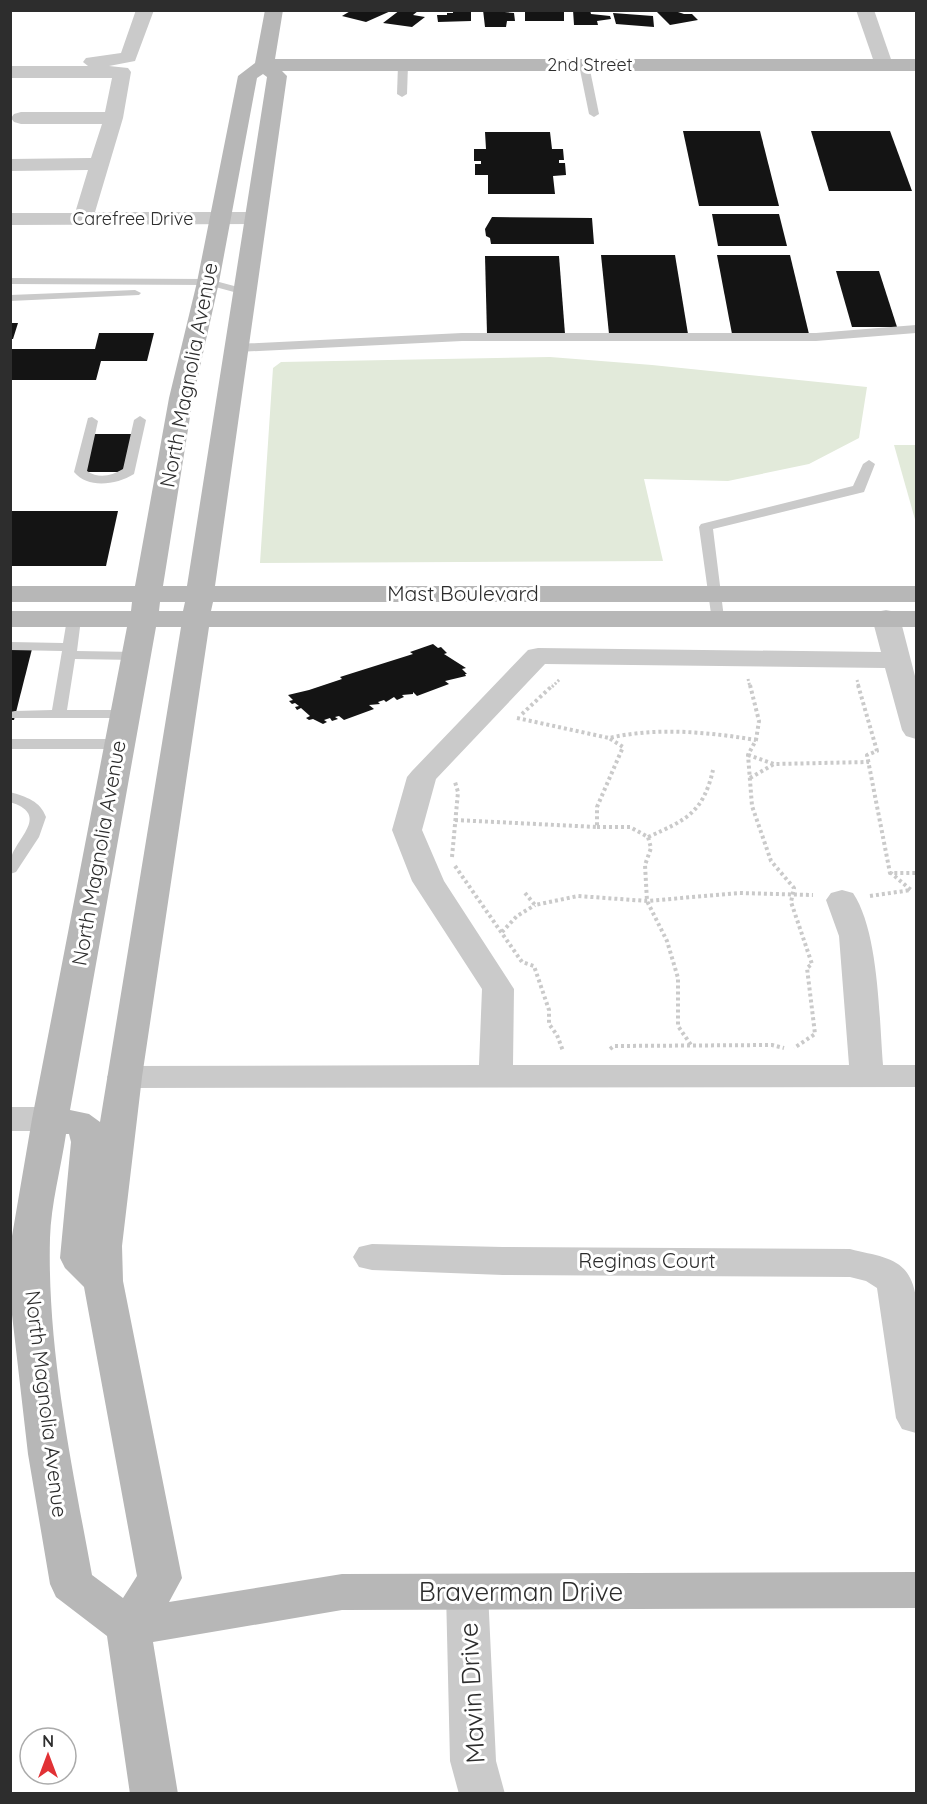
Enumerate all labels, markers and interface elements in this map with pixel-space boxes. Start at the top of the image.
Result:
street label: 2nd Street [547,53,633,76]
street label: Carefree Drive [73,207,193,230]
street label: North Magnolia Avenue [153,260,223,489]
street label: Mast Boulevard [387,580,539,606]
street label: North Magnolia Avenue [65,738,131,968]
street label: Reginas Court [578,1247,716,1273]
street label: North Magnolia Avenue [20,1289,74,1519]
street label: Braverman Drive [419,1575,623,1608]
street label: Mavin Drive [451,1622,492,1764]
north arrow [18,1726,78,1786]
text: N [42,1731,54,1751]

